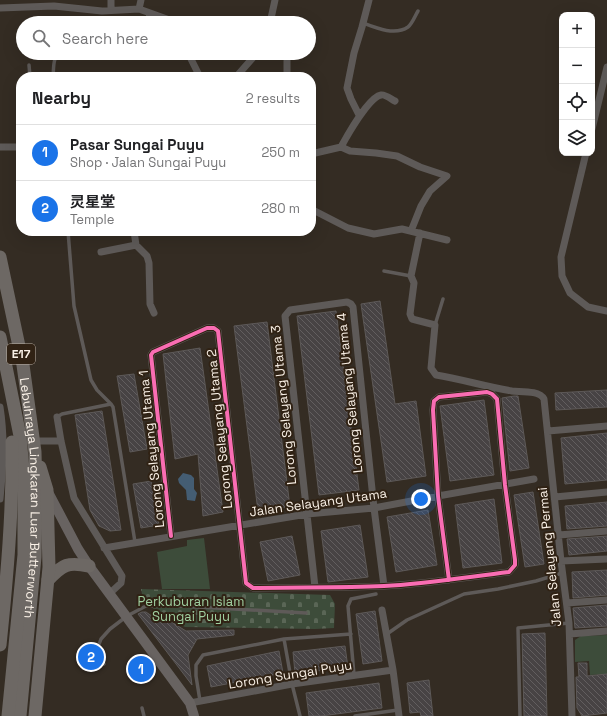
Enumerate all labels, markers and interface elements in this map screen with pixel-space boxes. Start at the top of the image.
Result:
map controls [559,12,595,156]
button: + [559,12,595,48]
search box [16,16,316,60]
icon: search [30,27,52,49]
text: Search here [62,29,148,48]
button: − [559,48,595,84]
button: locate [559,84,595,120]
text: Nearby [32,87,91,109]
text: 2 results [246,90,300,107]
button: layers [559,120,595,156]
text: Pasar Sungai Puyu [70,135,204,154]
text: 1 [42,144,48,161]
text: 250 m [262,144,300,161]
text: Shop · Jalan Sungai Puyu [70,154,226,171]
text: 灵星堂 [70,192,115,211]
text: 2 [41,200,49,217]
text: 280 m [261,200,300,217]
text: Temple [70,211,114,228]
street label: Lorong Selayang Utama 4 [333,312,366,474]
street label: Lorong Selayang Utama 3 [267,324,300,486]
road number: E17 [7,344,35,364]
street label: Lorong Selayang Utama 2 [203,348,236,510]
street label: Lorong Selayang Utama 1 [135,369,168,529]
street label: Lebuhraya Lingkaran Luar Butterworth [16,377,44,619]
street label: Jalan Selayang Utama [248,484,388,521]
street label: Jalan Selayang Permai [534,486,565,628]
your location [411,489,431,509]
park label: Perkuburan Islam Sungai Puyu [138,593,244,625]
pin: 2 [78,642,104,672]
pin: 1 [128,654,154,684]
street label: Lorong Sungai Puyu [227,656,353,693]

